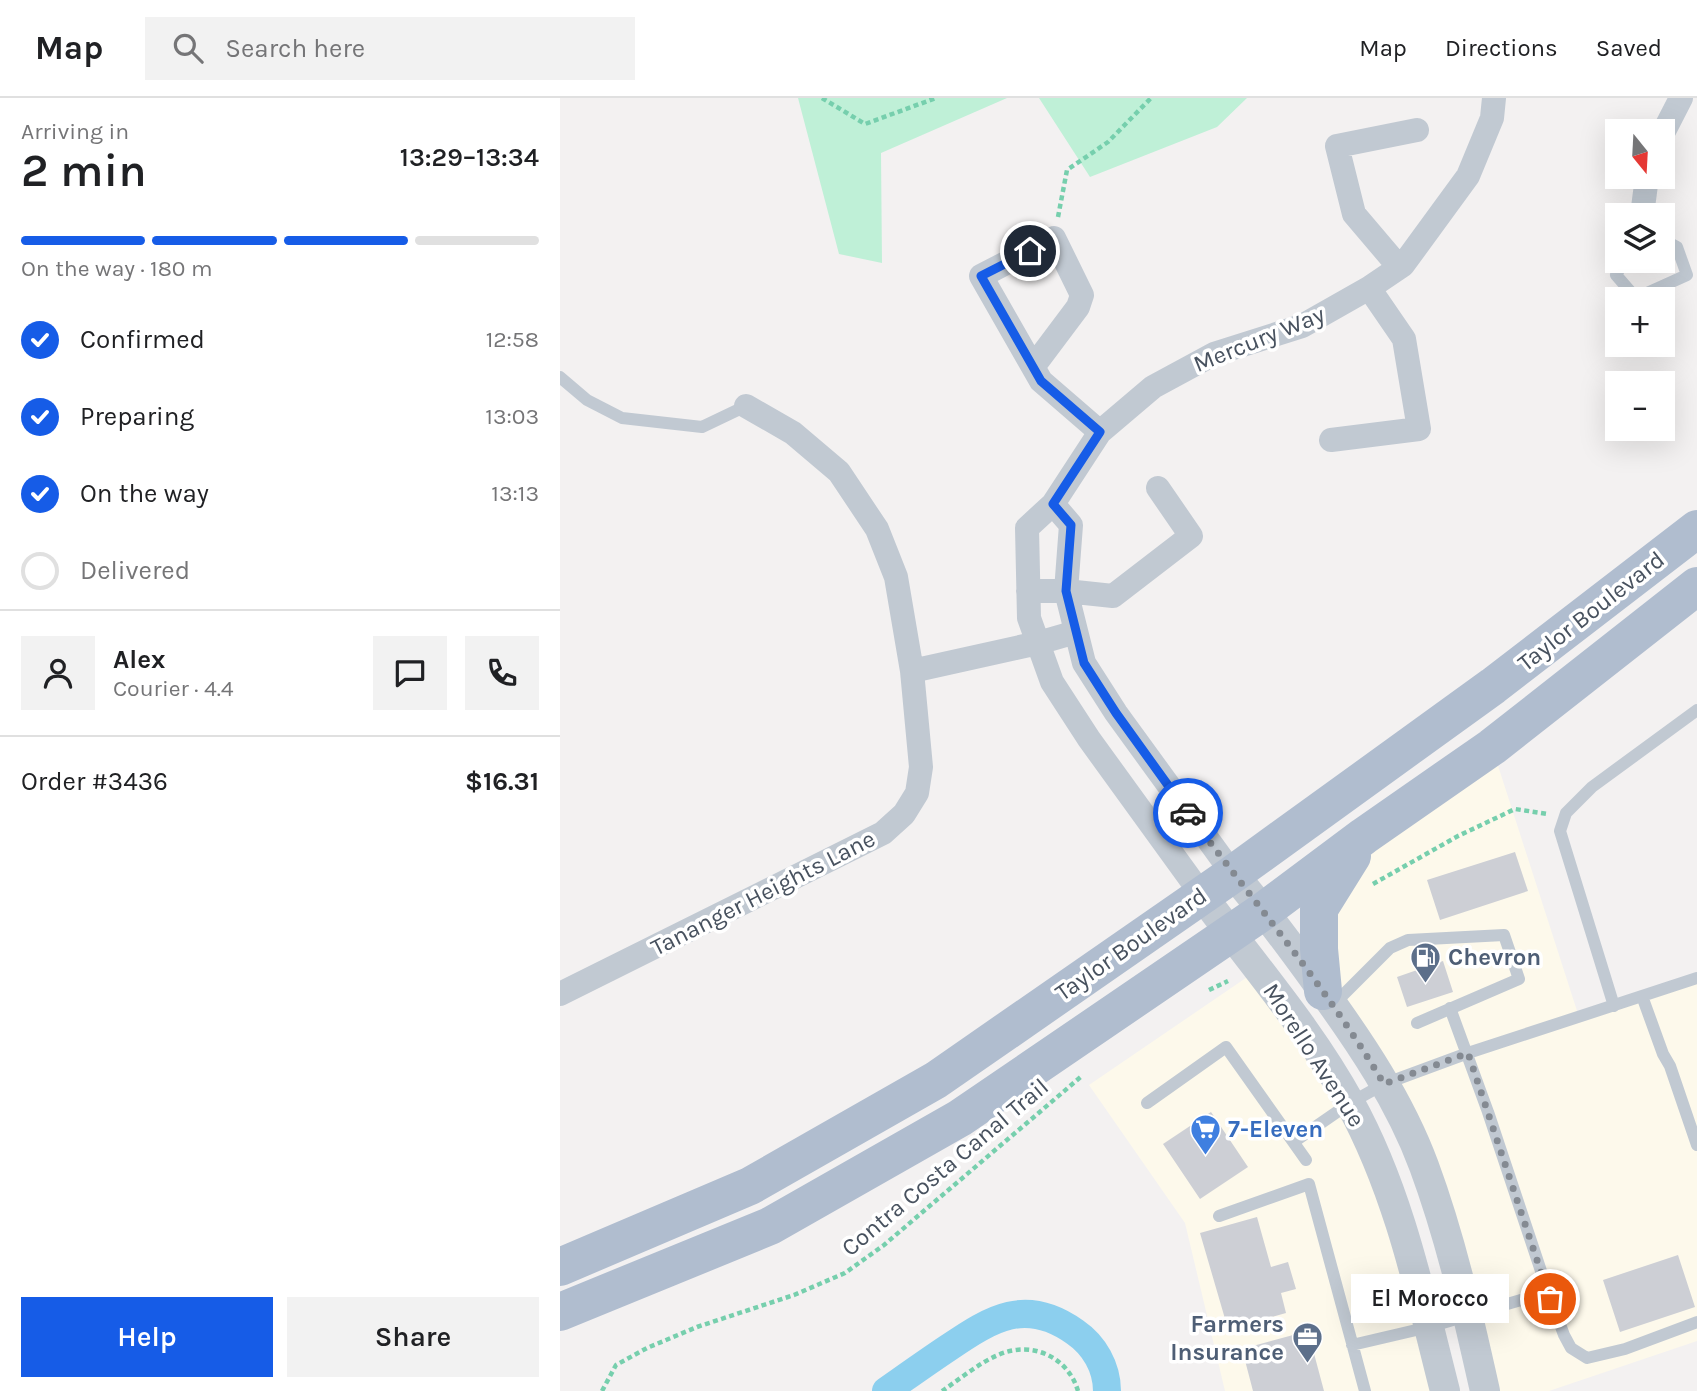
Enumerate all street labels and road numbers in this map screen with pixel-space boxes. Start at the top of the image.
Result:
street label: Mercury Way [1189,300,1329,378]
street label: Taylor Boulevard [1512,545,1670,677]
street label: Tananger Heights Lane [646,824,880,962]
street label: Taylor Boulevard [1050,881,1212,1007]
street label: Morello Avenue [1257,978,1371,1132]
street label: Contra Costa Canal Trail [836,1072,1054,1262]

